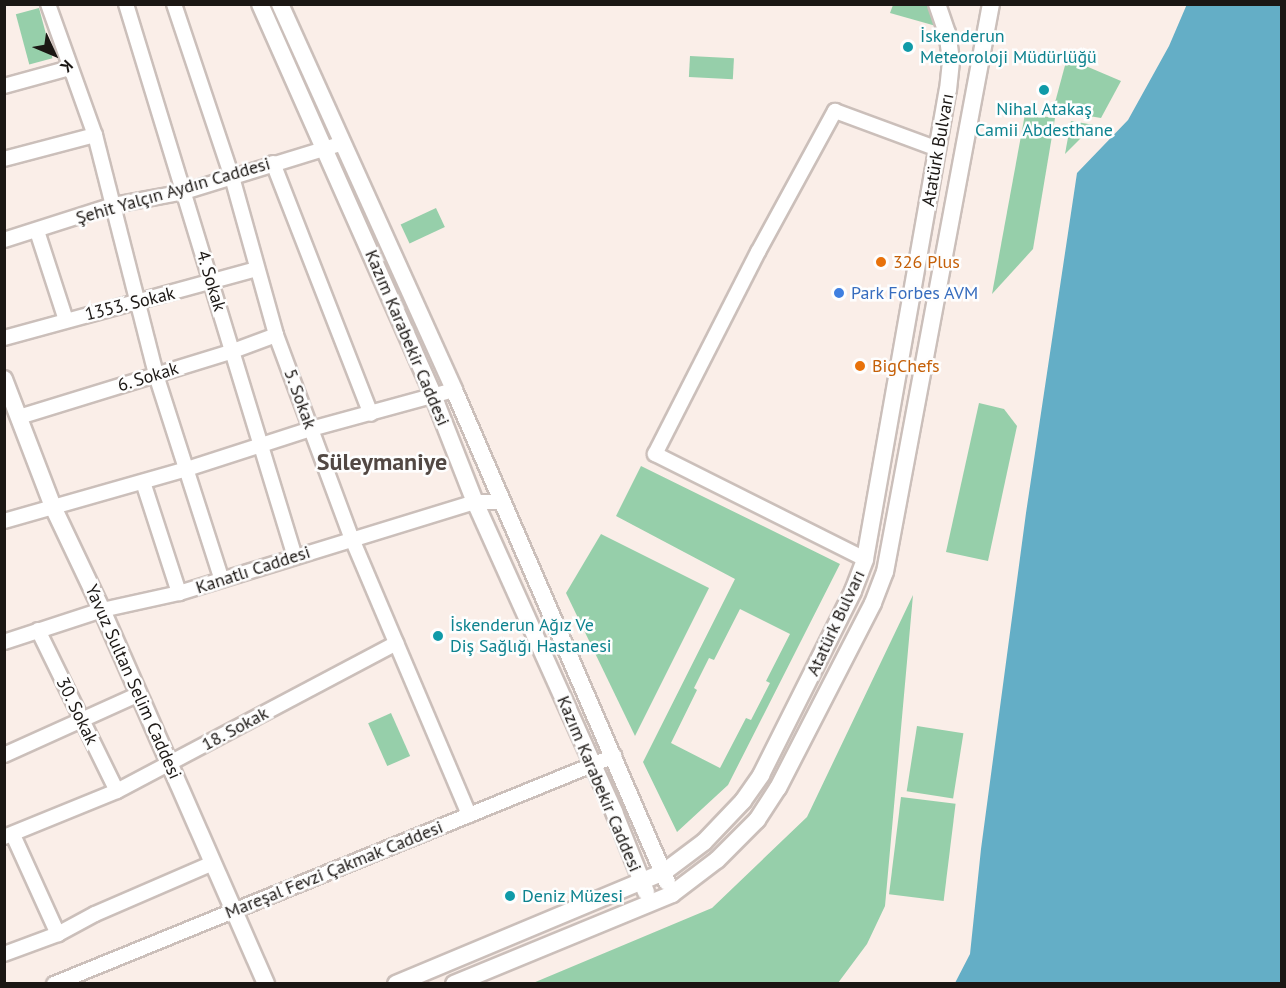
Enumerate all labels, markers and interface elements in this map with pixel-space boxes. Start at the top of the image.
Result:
north arrow [24,24,84,84]
place label: İskenderun Meteoroloji Müdürlüğü [920,26,1097,68]
marker: İskenderun Meteoroloji Müdürlüğü [901,40,915,54]
text: K [56,56,78,77]
marker: Nihal Atakaş Camii Abdesthane [1037,83,1051,97]
street label: Atatürk Bulvarı [917,92,959,208]
place label: Nihal Atakaş Camii Abdesthane [975,99,1113,142]
street label: Şehit Yalçın Aydın Caddesi [73,153,273,229]
street label: 4. Sokak [191,247,231,315]
street label: Kazım Karabekir Caddesi [360,247,454,429]
place label: 326 Plus [893,251,960,273]
marker: 326 Plus [874,255,888,269]
street label: 1353. Sokak [82,282,178,326]
place label: Park Forbes AVM [851,282,979,304]
marker: Park Forbes AVM [832,286,846,300]
place label: BigChefs [872,355,940,377]
street label: 6. Sokak [114,357,182,397]
marker: BigChefs [853,359,867,373]
street label: 5. Sokak [279,365,321,433]
district label: Süleymaniye [317,448,447,476]
street label: Kanatlı Caddesi [193,541,313,599]
street label: Atatürk Bulvarı [802,566,870,680]
street label: Yavuz Sultan Selim Caddesi [80,581,186,783]
place label: İskenderun Ağız Ve Diş Sağlığı Hastanesi [450,615,612,658]
marker: İskenderun Ağız Ve Diş Sağlığı Hastanesi [431,629,445,643]
street label: 30. Sokak [51,673,103,749]
street label: Kazım Karabekir Caddesi [552,693,646,875]
street label: 18. Sokak [197,702,273,756]
street label: Mareşal Fevzi Çakmak Caddesi [222,816,446,924]
place label: Deniz Müzesi [522,885,624,907]
marker: Deniz Müzesi [503,889,517,903]

